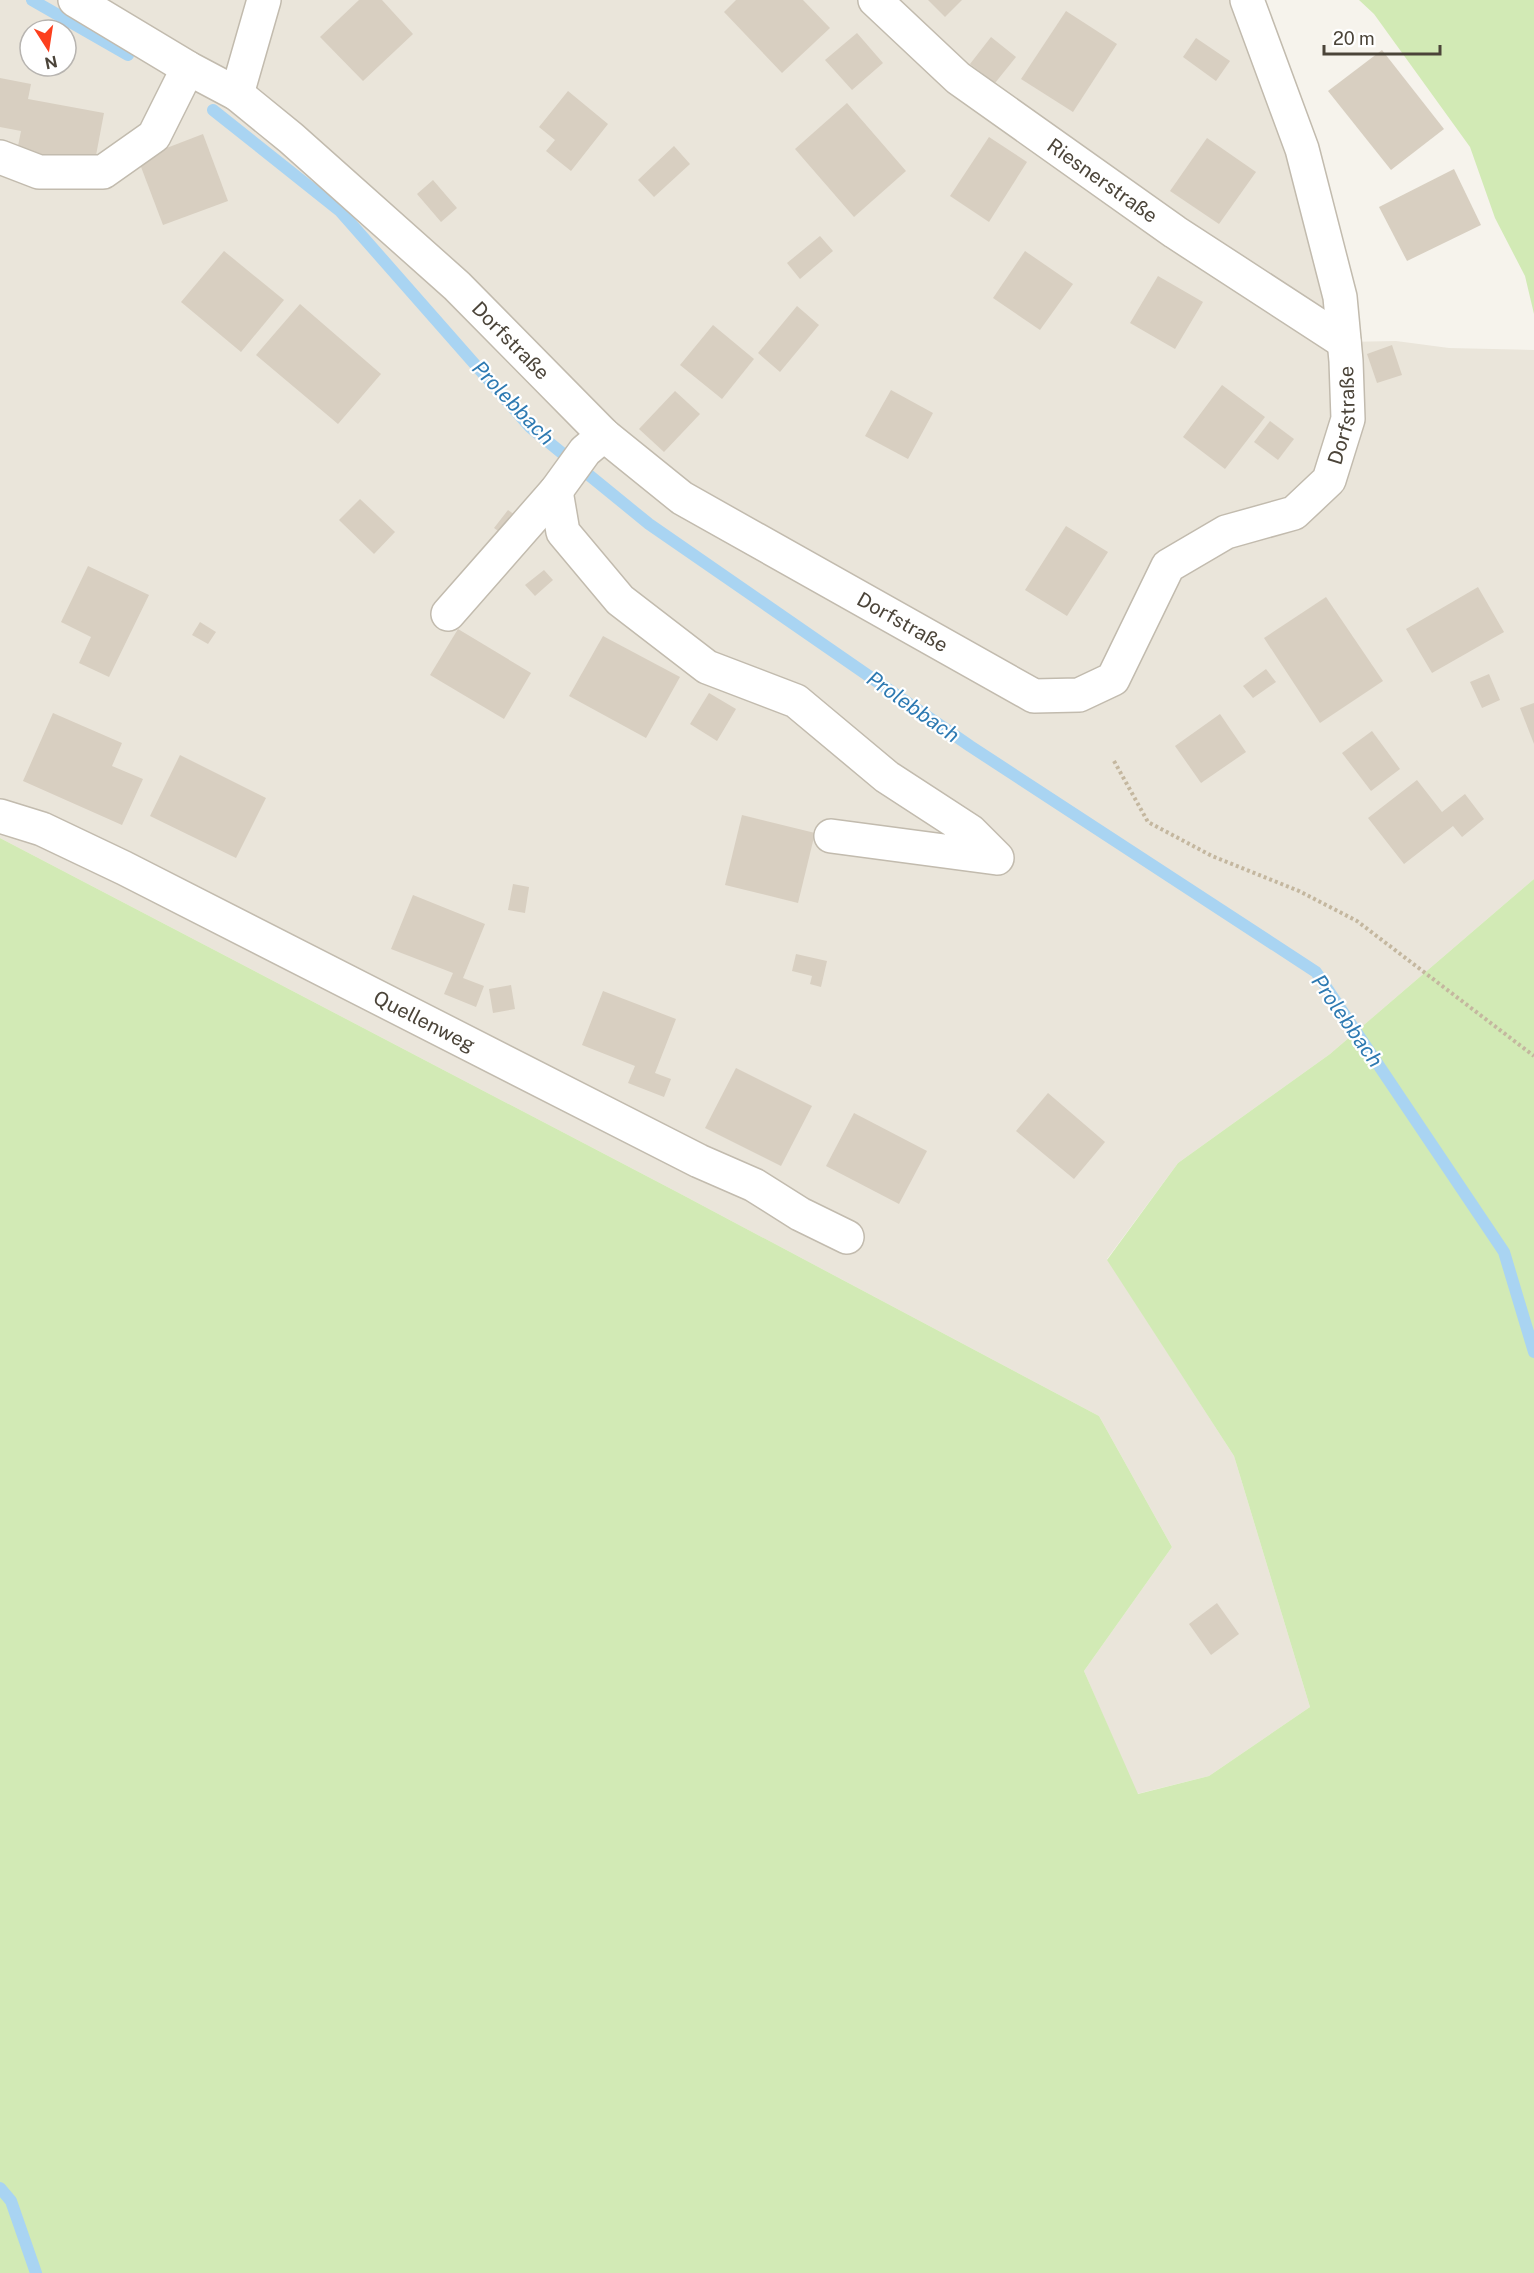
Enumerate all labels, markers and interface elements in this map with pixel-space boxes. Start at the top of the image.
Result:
north arrow [18,18,78,78]
scale bar [1324,18,1440,56]
text: 20 m [1333,28,1375,49]
text: N [43,52,59,73]
street label: Riesnerstraße [1043,133,1162,228]
street label: Dorfstraße [467,296,555,385]
water label: Prolebbach [467,355,560,450]
street label: Dorfstraße [1323,365,1361,468]
street label: Dorfstraße [853,587,952,657]
water label: Prolebbach [862,666,964,748]
water label: Prolebbach [1306,970,1388,1072]
street label: Quellenweg [370,985,479,1057]

